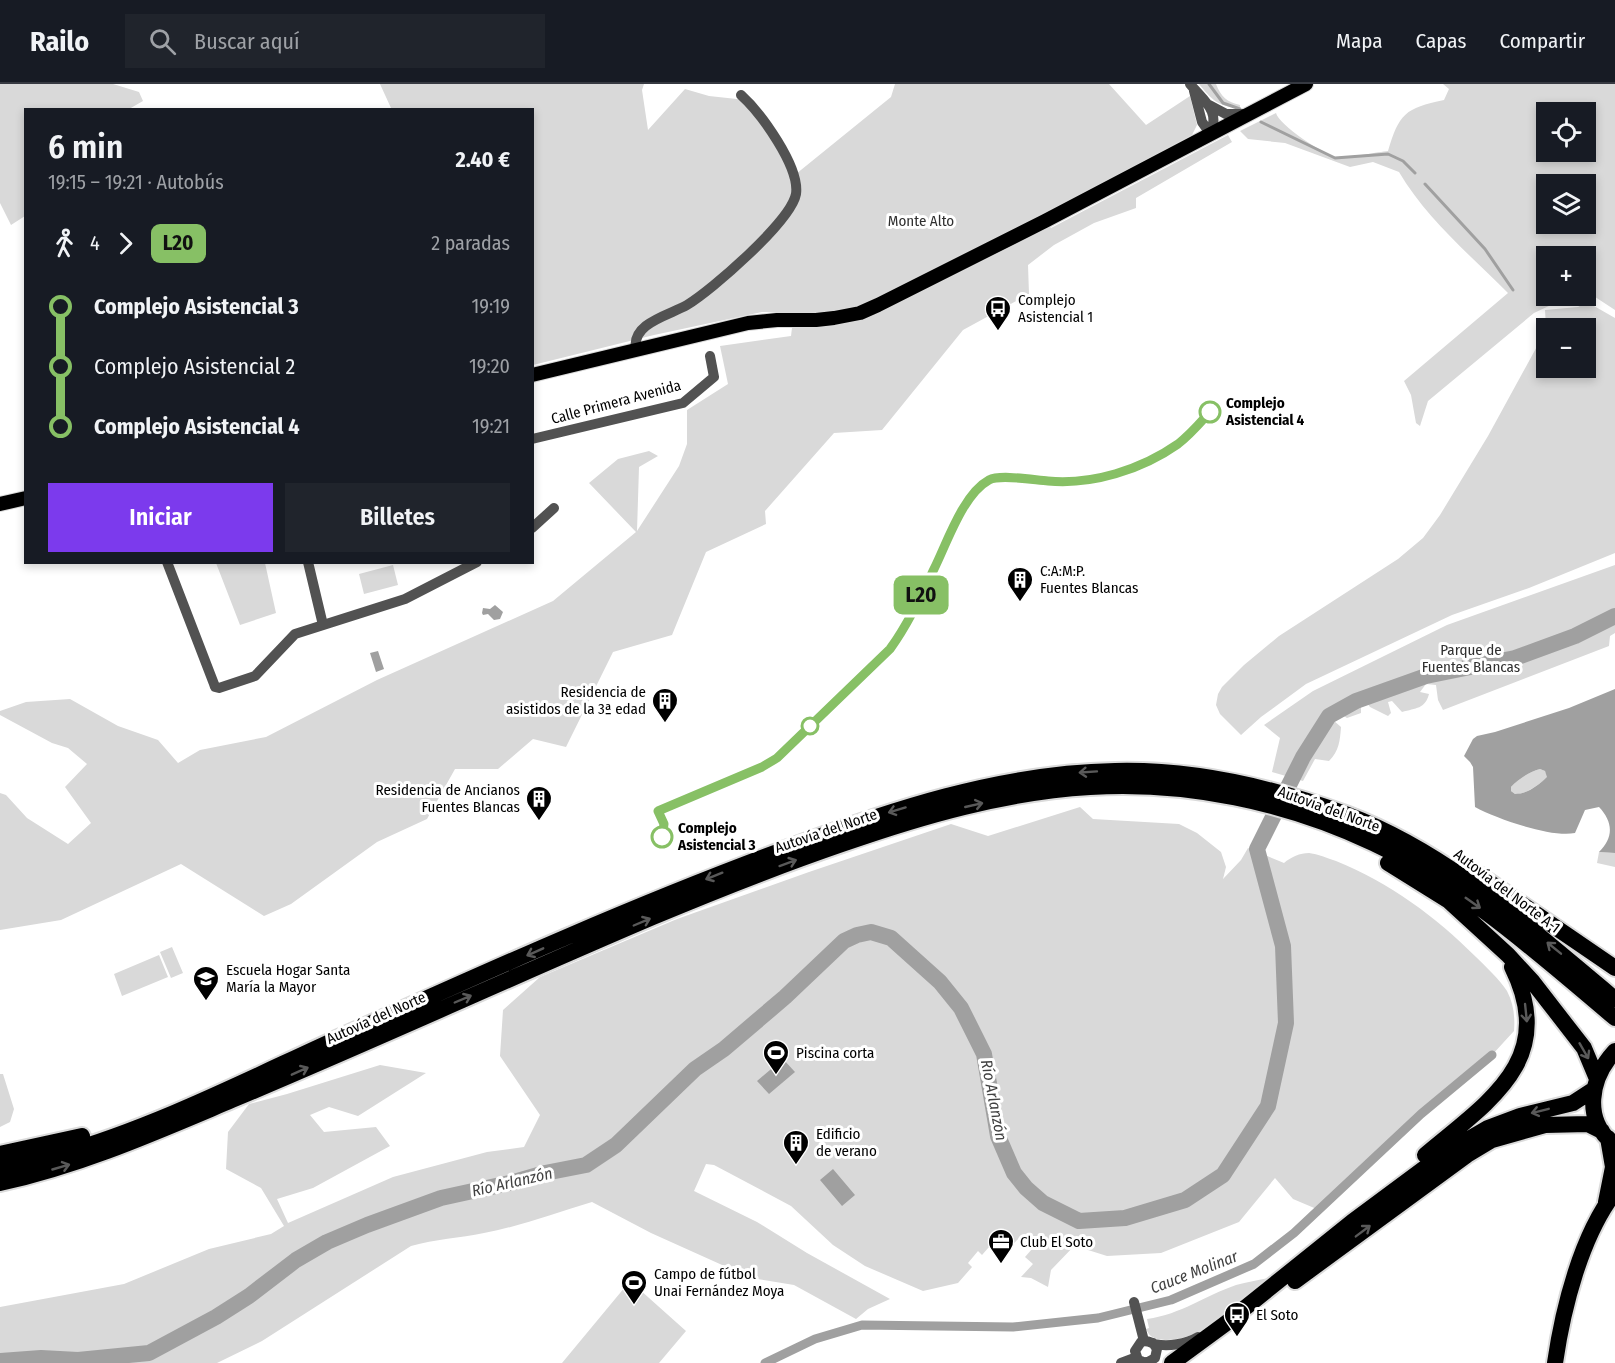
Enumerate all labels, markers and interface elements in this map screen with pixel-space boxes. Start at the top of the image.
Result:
search box [125,14,545,68]
text: Railo [30,25,89,58]
icon: search [146,25,179,58]
text: Buscar aquí [194,28,299,55]
text: Mapa [1336,28,1383,54]
text: Capas [1416,28,1466,54]
text: Compartir [1499,28,1585,54]
map controls [1536,102,1596,378]
button: locate [1536,102,1596,162]
text: 6 min [48,127,123,167]
text: 2.40 € [456,146,510,173]
text: 19:15 – 19:21 · Autobús [48,170,224,194]
button: layers [1536,174,1596,234]
park label: Monte Alto [888,212,954,230]
icon: walk [48,227,81,260]
icon: forward [109,227,142,260]
text: L20 [163,230,194,256]
text: 4 [90,231,100,255]
text: 2 paradas [431,231,510,255]
button: + [1536,246,1596,306]
place label: Complejo Asistencial 1 [1018,291,1093,326]
text: Complejo Asistencial 3 [94,293,299,320]
text: 19:19 [472,294,510,318]
bus stop icon: Complejo Asistencial 1 [983,294,1013,332]
button: − [1536,318,1596,378]
text: Complejo Asistencial 2 [94,353,295,380]
text: 19:20 [469,354,510,378]
street label: Calle Primera Avenida [549,376,683,428]
place label: Complejo Asistencial 4 [1225,394,1305,429]
marker: Complejo Asistencial 4 [1199,401,1221,423]
text: Complejo Asistencial 4 [94,413,299,440]
text: 19:21 [472,414,510,438]
button: Iniciar [48,483,273,552]
button: Billetes [285,483,510,552]
place label: C:A:M:P. Fuentes Blancas [1040,562,1138,597]
building icon: C:A:M:P. Fuentes Blancas [1005,565,1035,603]
line badge: L20 [886,576,956,614]
text: L20 [906,582,936,608]
park label: Parque de Fuentes Blancas [1422,641,1520,676]
place label: Residencia de asistidos de la 3ª edad [506,683,646,718]
building icon: Residencia de asistidos de la 3ª edad [650,686,680,724]
unlabelled marker [801,717,819,735]
one-way arrow [1079,767,1099,778]
place label: Residencia de Ancianos Fuentes Blancas [376,781,520,816]
street label: Autovía del Norte [1276,782,1382,836]
building icon: Residencia de Ancianos Fuentes Blancas [524,784,554,822]
one-way arrow [964,798,983,810]
street label: Autovía del Norte [773,805,879,857]
one-way arrow [888,805,907,816]
place label: Complejo Asistencial 3 [677,819,756,854]
marker: Complejo Asistencial 3 [651,826,673,848]
street label: Autovía del Norte A-1 [1450,845,1564,937]
one-way arrow [778,857,797,868]
one-way arrow [705,871,724,882]
one-way arrow [1465,896,1481,909]
one-way arrow [632,916,650,927]
one-way arrow [1546,942,1562,955]
one-way arrow [526,947,544,958]
place label: Escuela Hogar Santa María la Mayor [226,961,350,996]
school or university icon: Escuela Hogar Santa María la Mayor [191,964,221,1002]
street label: Autovía del Norte [324,988,428,1048]
one-way arrow [454,993,472,1004]
one-way arrow [1521,1002,1532,1022]
sports icon: Piscina corta [761,1038,791,1076]
one-way arrow [1579,1042,1591,1059]
place label: Piscina corta [796,1044,874,1062]
water label: Río Arlanzón [977,1058,1011,1142]
one-way arrow [291,1065,309,1076]
one-way arrow [1530,1106,1549,1118]
place label: Edificio de verano [816,1125,877,1160]
building icon: Edificio de verano [781,1128,811,1166]
one-way arrow [51,1161,70,1173]
water label: Río Arlanzón [470,1163,554,1201]
one-way arrow [1354,1224,1370,1237]
office icon: Club El Soto [986,1227,1016,1265]
place label: Club El Soto [1020,1233,1093,1251]
water label: Cauce Molinar [1148,1246,1241,1297]
place label: Campo de fútbol Unai Fernández Moya [654,1265,784,1300]
sports icon: Campo de fútbol Unai Fernández Moya [619,1268,649,1306]
bus stop icon: El Soto [1222,1300,1252,1338]
place label: El Soto [1256,1306,1298,1324]

